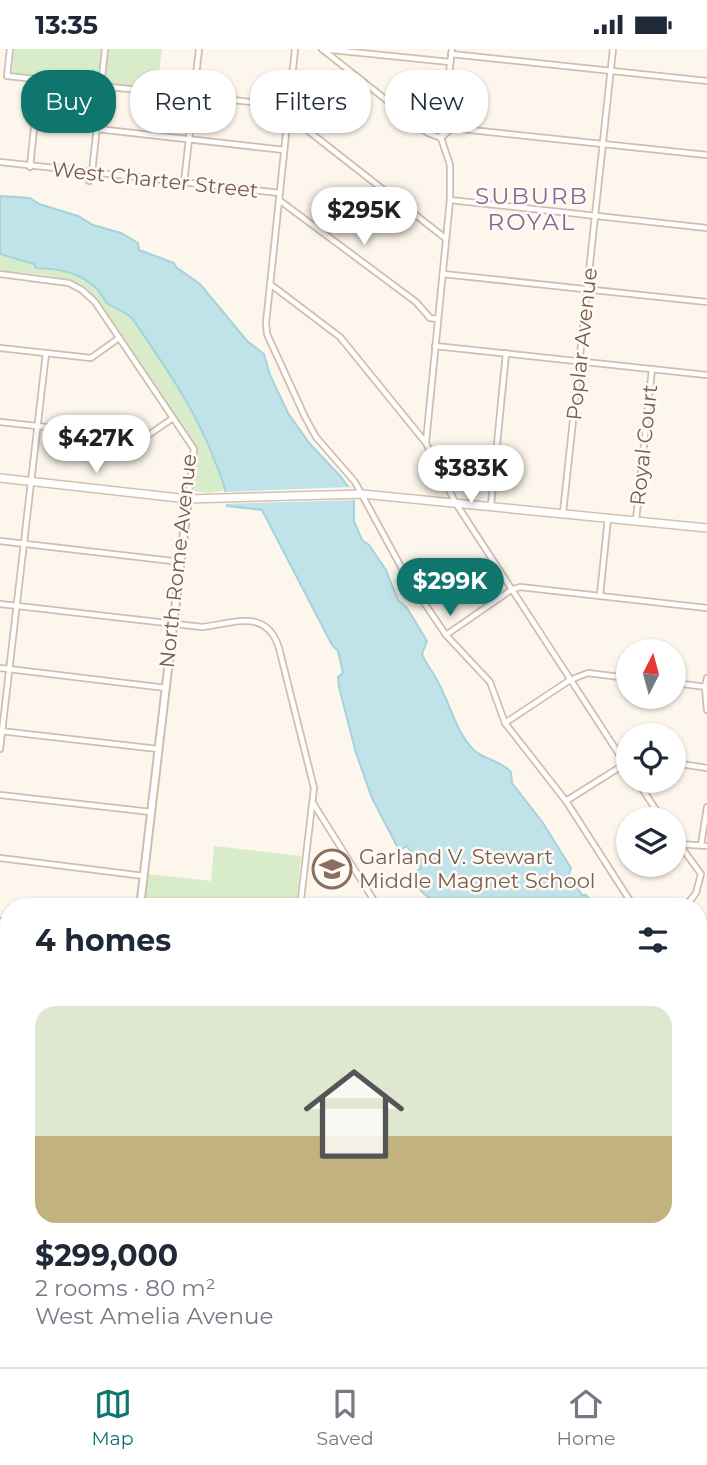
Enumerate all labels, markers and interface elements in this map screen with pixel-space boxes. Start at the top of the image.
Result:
text: 13:35 [35,9,98,41]
chip: Buy [21,70,116,133]
chip: Rent [130,70,236,133]
chip: Filters [250,70,371,133]
chip: New [385,70,488,133]
street label: West Charter Street [51,156,260,203]
district label: SUBURB ROYAL [475,182,589,236]
pin: $295K [315,187,413,247]
text: $295K [327,196,401,224]
street label: Poplar Avenue [561,266,602,422]
street label: Royal Court [625,383,662,507]
pin: $427K [47,415,145,475]
text: $427K [58,424,134,452]
pin: $383K [422,445,520,505]
street label: North Rome Avenue [154,453,201,669]
text: $383K [434,454,508,482]
pin: $299K [401,559,499,618]
text: $299K [413,567,487,595]
north arrow [616,639,686,709]
map controls [616,639,686,877]
button: locate [616,723,686,793]
button: layers [616,807,686,877]
place label: Garland V. Stewart Middle Magnet School [359,844,596,893]
school or university icon: Garland V. Stewart Middle Magnet School [311,848,353,890]
icon: filters [634,921,672,959]
text: 4 homes [35,922,171,959]
icon: home [291,1051,417,1177]
text: $299,000 [35,1237,178,1274]
text: 2 rooms · 80 m² [35,1274,216,1302]
text: West Amelia Avenue [35,1302,273,1330]
tab: Map [91,1385,134,1450]
tab: Saved [317,1385,374,1450]
tab: Home [557,1385,616,1450]

